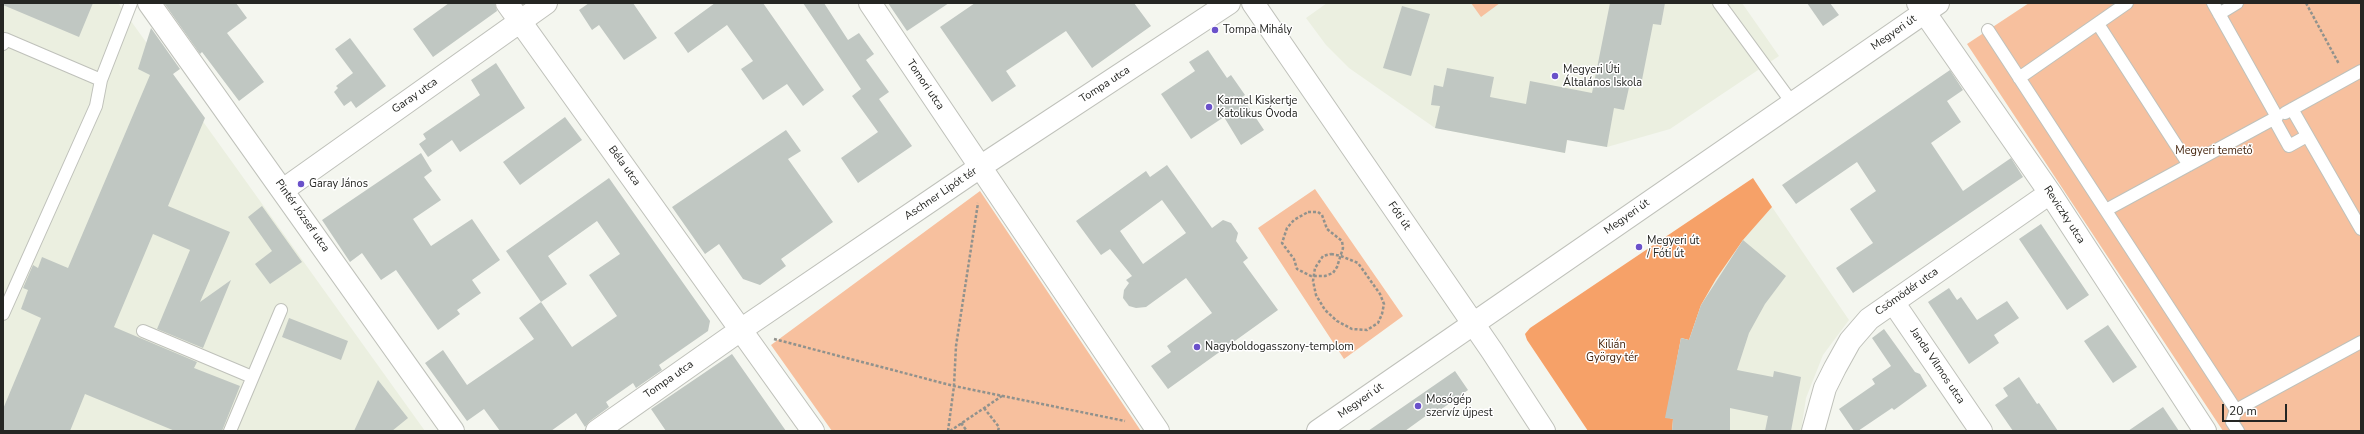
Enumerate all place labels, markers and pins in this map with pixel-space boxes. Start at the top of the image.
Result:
place label: Tompa Mihály [1223,23,1292,37]
marker: Tompa Mihály [1210,25,1220,35]
place label: Megyeri Úti Általános Iskola [1563,63,1642,89]
marker: Megyeri Úti Általános Iskola [1550,71,1560,81]
place label: Karmel Kiskertje Katolikus Óvoda [1217,94,1298,120]
marker: Karmel Kiskertje Katolikus Óvoda [1204,102,1214,112]
place label: Garay János [309,177,368,191]
marker: Garay János [296,179,306,189]
place label: Megyeri út / Fóti út [1647,234,1699,260]
marker: Megyeri út / Fóti út [1634,242,1644,252]
place label: Nagyboldogasszony-templom [1205,340,1354,354]
marker: Nagyboldogasszony-templom [1192,342,1202,352]
place label: Mosógép szervíz újpest [1426,393,1493,419]
marker: Mosógép szervíz újpest [1413,401,1423,411]

